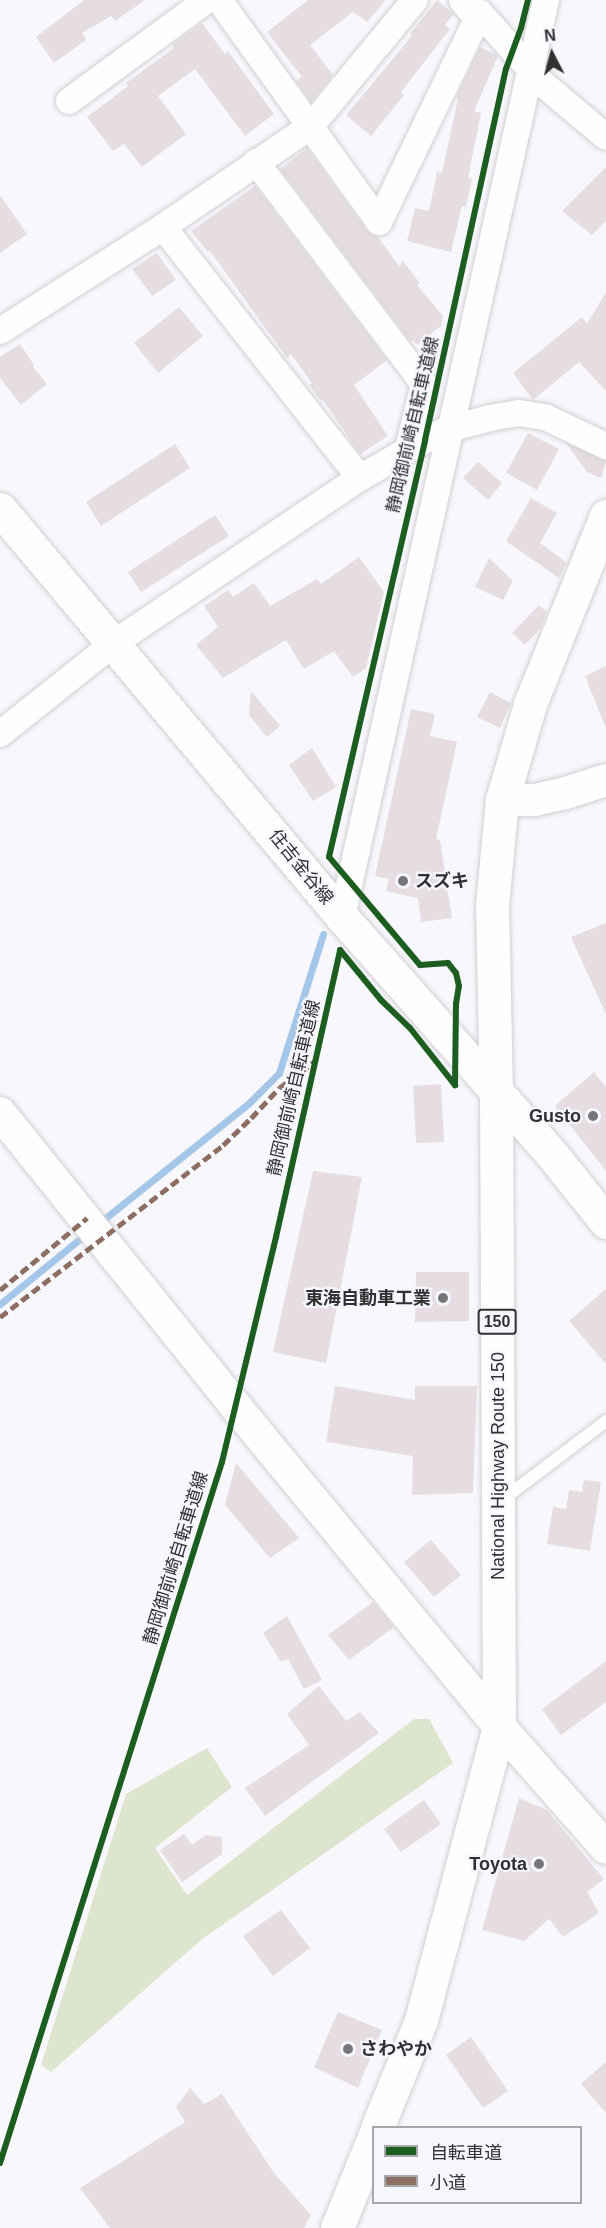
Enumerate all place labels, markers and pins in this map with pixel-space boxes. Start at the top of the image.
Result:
place label: スズキ [415,870,469,892]
marker: スズキ [396,874,410,888]
place label: Gusto [529,1105,581,1127]
marker: Gusto [586,1109,600,1123]
place label: 東海自動車工業 [305,1287,431,1309]
marker: 東海自動車工業 [436,1291,450,1305]
place label: Toyota [469,1853,527,1875]
marker: Toyota [532,1857,546,1871]
place label: さわやか [360,2038,432,2060]
marker: さわやか [341,2042,355,2056]

